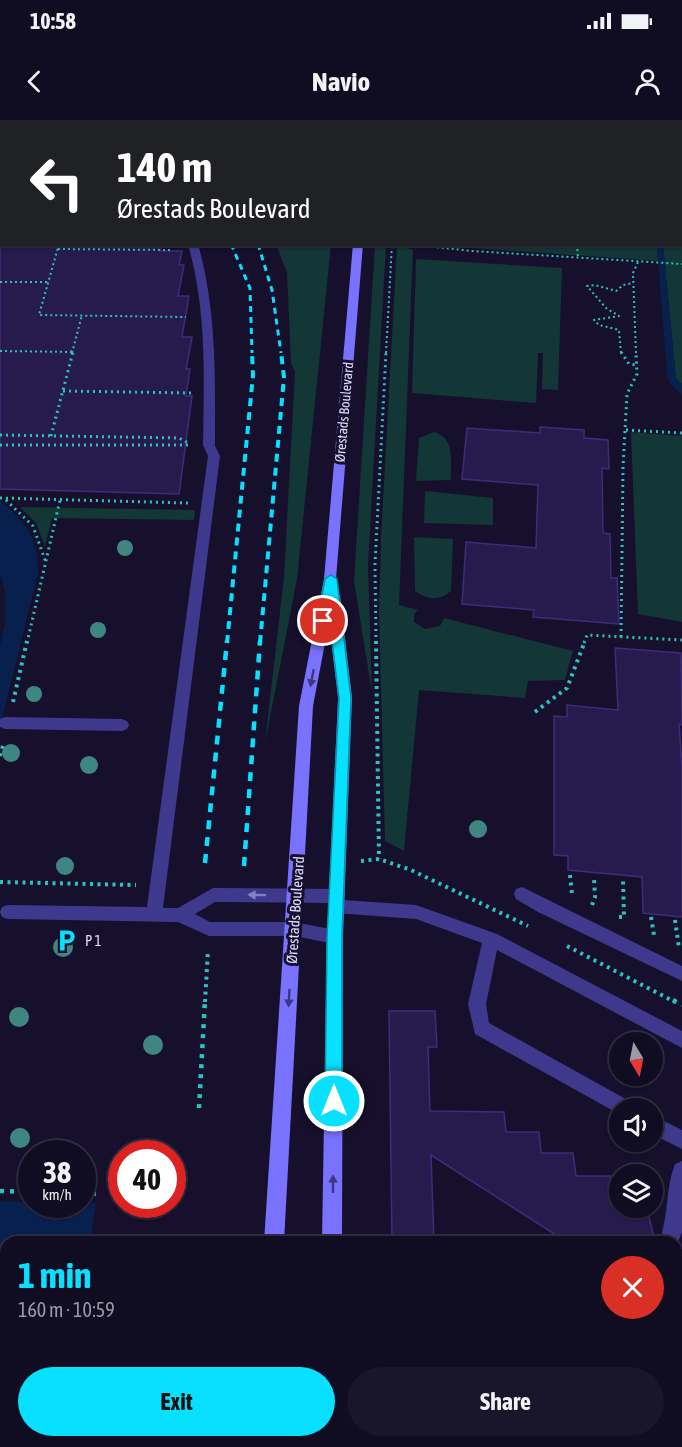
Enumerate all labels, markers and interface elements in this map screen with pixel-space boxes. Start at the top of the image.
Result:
text: 10:58 [30,8,76,34]
icon: back [18,65,51,98]
icon: person [631,65,664,98]
text: Navio [312,66,370,97]
text: 140 m [117,143,212,191]
icon: left [18,144,96,222]
text: Ørestads Boulevard [117,193,310,224]
street label: Ørestads Boulevard [332,361,356,463]
pin [297,595,348,646]
icon: arrive [306,604,339,637]
one-way arrow [307,668,316,687]
street label: Ørestads Boulevard [283,856,307,964]
one-way arrow [248,891,267,900]
parking icon: P 1 [54,927,80,953]
place label: P 1 [85,932,101,949]
one-way arrow [285,988,294,1007]
north arrow [609,1032,663,1086]
map controls [609,1032,663,1218]
position arrow [302,1069,366,1133]
button: sound [609,1098,663,1152]
speed limit sign: 40 [108,1140,186,1218]
text: 38 [43,1155,71,1189]
button: layers [609,1164,663,1218]
one-way arrow [328,1174,338,1193]
text: km/h [42,1186,72,1203]
text: 1 min [18,1254,92,1296]
button: close [601,1256,664,1319]
text: 160 m · 10:59 [18,1298,115,1321]
button: Exit [18,1367,335,1436]
button: Share [347,1367,664,1436]

